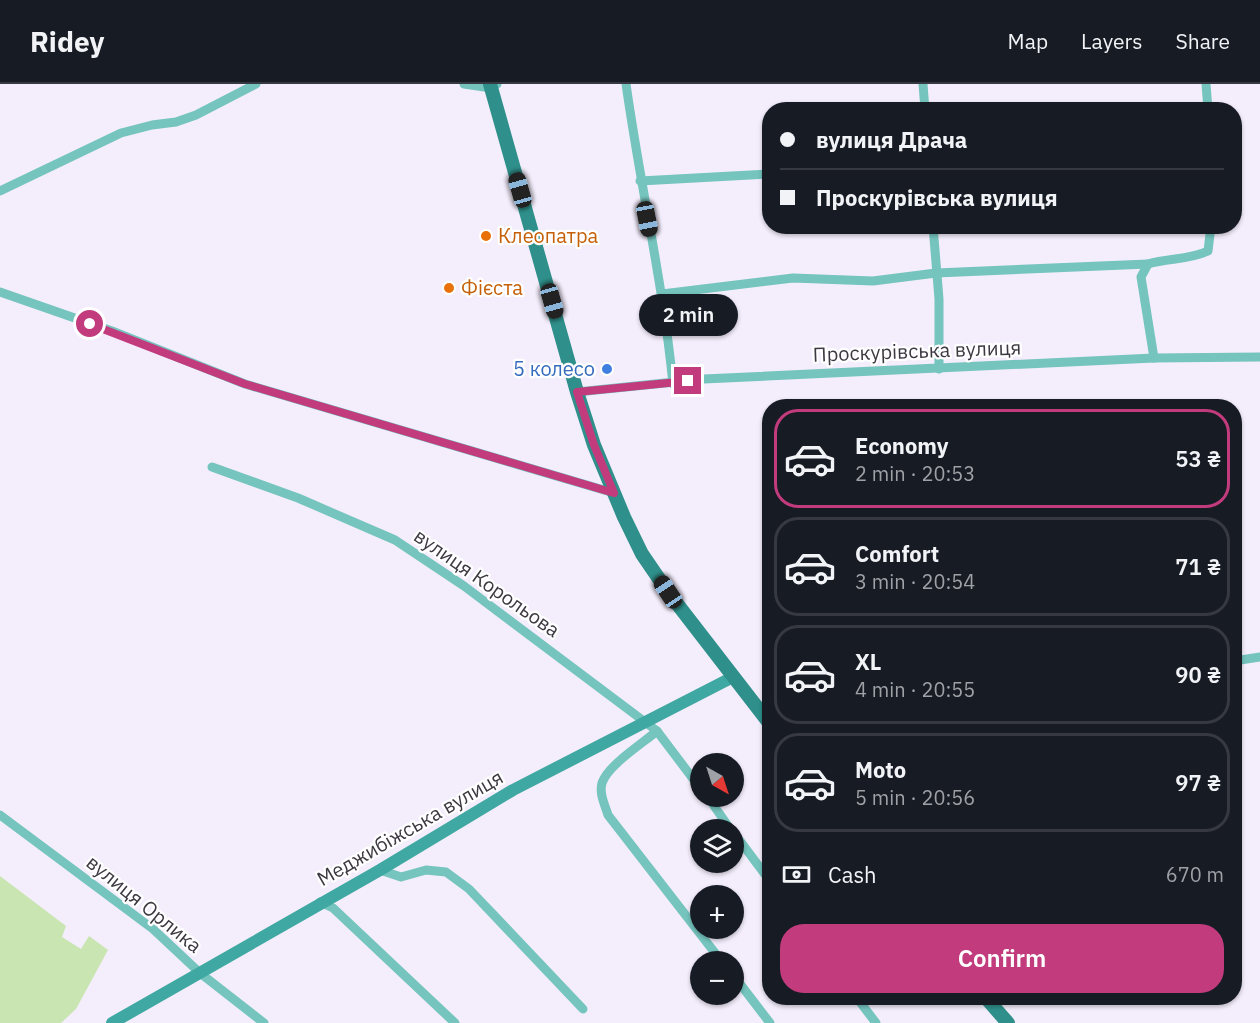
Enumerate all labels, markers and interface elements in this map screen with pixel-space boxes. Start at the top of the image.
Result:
text: Ridey [30,23,104,60]
text: Map [1008,27,1048,55]
text: Layers [1081,27,1143,55]
text: Share [1176,27,1230,55]
text: вулиця Драча [816,125,967,154]
car [506,170,534,210]
text: Проскурівська вулиця [816,183,1058,212]
car [635,200,659,238]
place label: Клеопатра [498,222,599,249]
marker: Клеопатра [479,229,493,243]
place label: Фієста [461,274,523,301]
marker: Фієста [442,281,456,295]
car [538,281,566,321]
callout: 2 min [638,294,738,336]
text: 2 min [663,301,714,328]
route start [76,310,103,337]
street label: Проскурівська вулиця [812,333,1022,368]
place label: 5 колесо [513,355,595,382]
marker: 5 колесо [600,362,614,376]
route end [674,367,701,394]
text: Economy [855,431,949,460]
icon: car [783,432,837,486]
text: 53 ₴ [1175,444,1221,473]
text: 2 min · 20:53 [855,460,975,487]
street label: вулиця Корольова [409,522,566,643]
text: Comfort [855,539,939,568]
icon: car [783,540,837,594]
text: 71 ₴ [1175,552,1221,581]
text: 3 min · 20:54 [855,568,975,595]
car [650,572,686,612]
text: XL [855,647,881,676]
icon: car [783,648,837,702]
text: 90 ₴ [1175,660,1221,689]
text: 4 min · 20:55 [855,676,975,703]
north arrow [690,753,744,807]
map controls [690,753,744,1005]
text: Moto [855,755,906,784]
icon: car [783,756,837,810]
street label: Меджибіжська вулиця [312,763,508,892]
text: 97 ₴ [1175,768,1221,797]
text: 5 min · 20:56 [855,784,975,811]
button: layers [690,819,744,873]
street label: вулиця Орлика [81,849,208,959]
icon: cash [780,858,813,891]
text: Cash [828,860,877,889]
text: 670 m [1166,861,1224,888]
button: + [690,885,744,939]
button: Confirm [780,924,1224,993]
button: − [690,951,744,1005]

